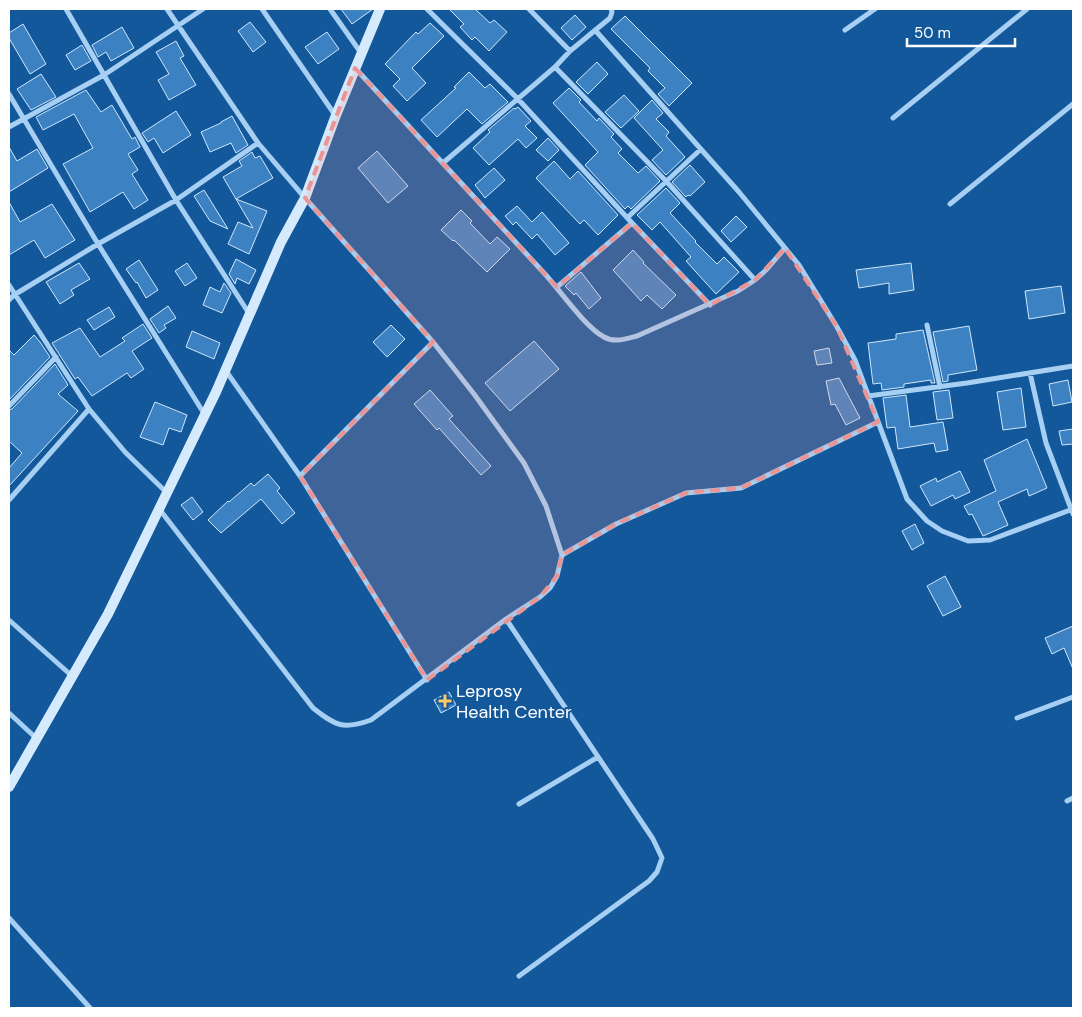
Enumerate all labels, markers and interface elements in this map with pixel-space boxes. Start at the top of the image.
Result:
scale bar [907,15,1014,47]
text: 50 m [914,23,951,43]
place label: Leprosy Health Center [456,679,572,724]
marker: Leprosy Health Center [438,694,452,708]

